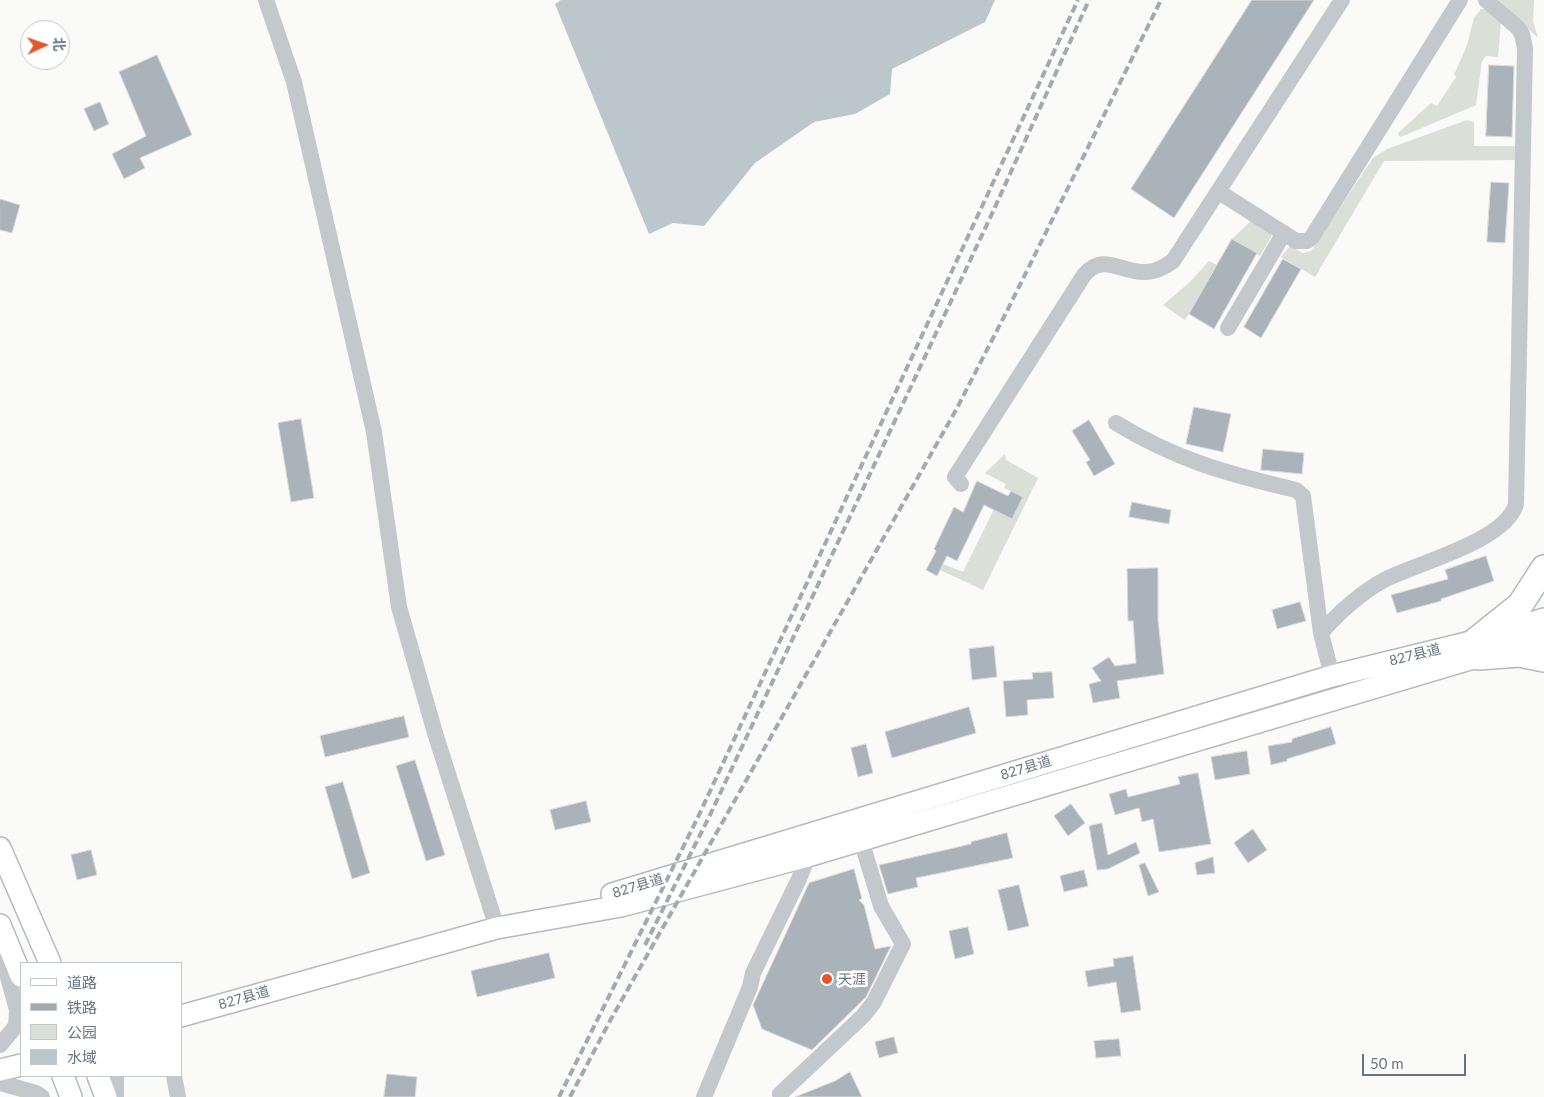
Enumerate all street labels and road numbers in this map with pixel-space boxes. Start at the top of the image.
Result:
street label: 827县道 [1388,641,1442,669]
street label: 827县道 [999,752,1053,784]
street label: 827县道 [611,870,665,902]
street label: 827县道 [217,983,271,1013]

